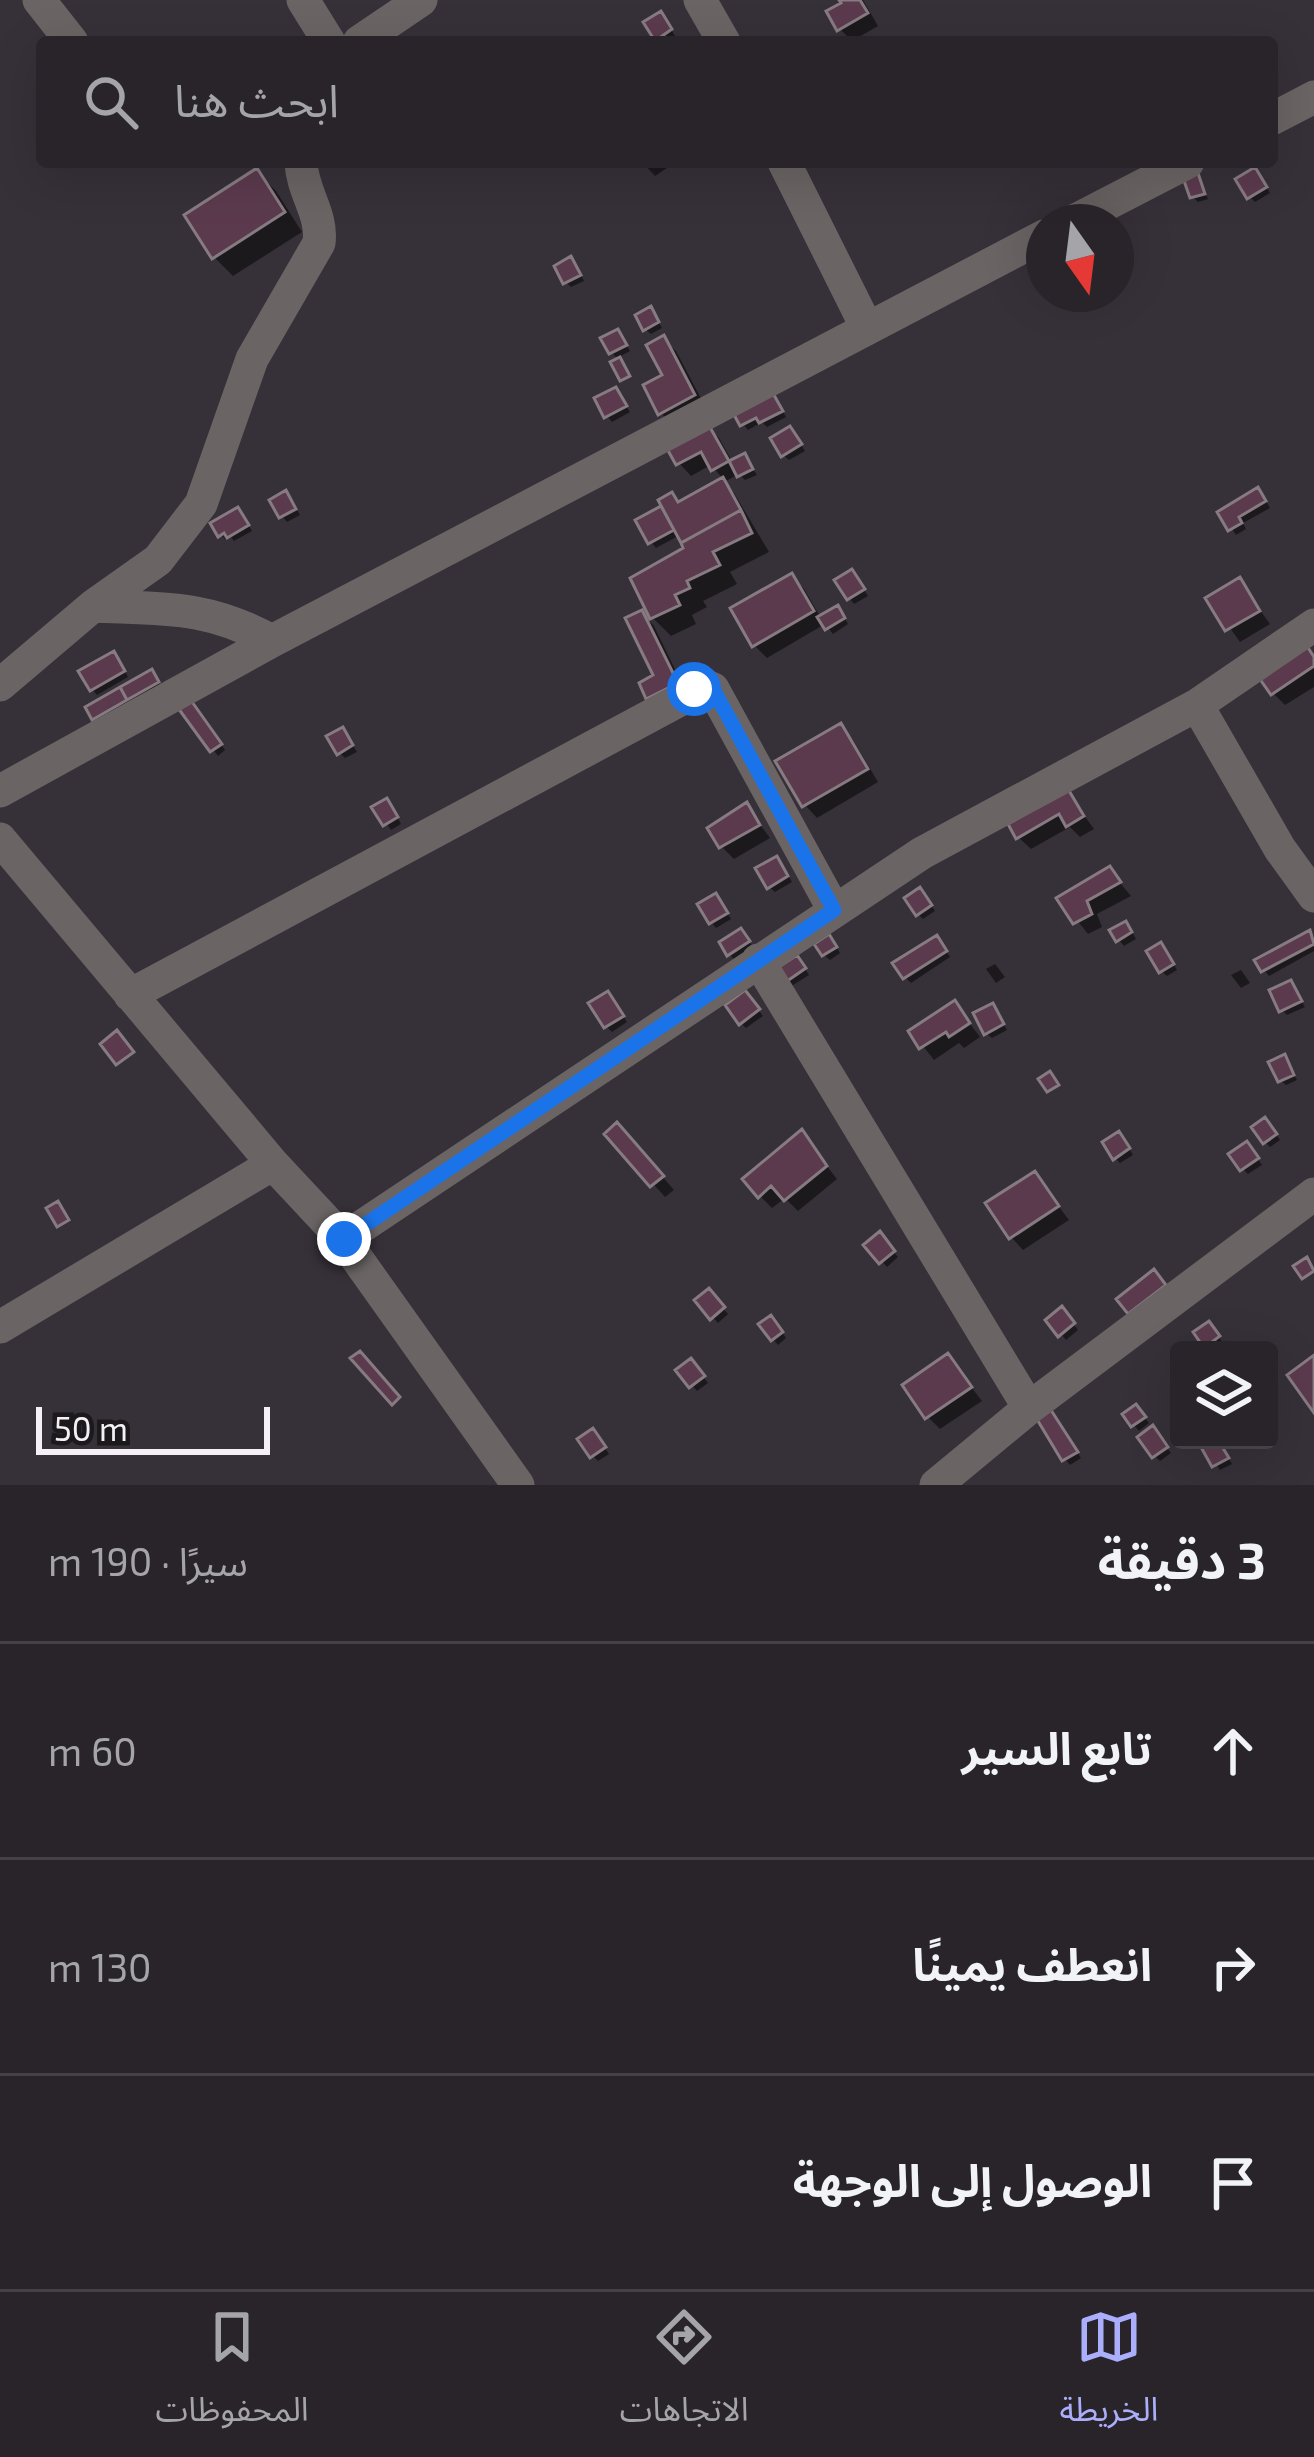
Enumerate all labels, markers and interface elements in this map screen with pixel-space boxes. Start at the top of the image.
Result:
search box [36,36,1278,168]
icon: search [78,69,144,135]
text: ابحث هنا [174,72,339,126]
north arrow [1026,204,1134,312]
route start [667,662,721,716]
route end [317,1212,371,1266]
map controls [1170,1341,1278,1449]
button: layers [1170,1341,1278,1449]
scale bar [36,1401,270,1454]
text: 50 m [54,1408,128,1448]
text: 3 دقيقة [1098,1528,1266,1589]
text: سيرًا · 190 m [48,1537,248,1584]
icon: ahead [1200,1718,1266,1784]
text: تابع السير [962,1720,1152,1774]
text: 60 m [48,1727,137,1774]
icon: right [1200,1934,1266,2000]
text: انعطف يمينًا [912,1936,1152,1990]
text: 130 m [48,1943,152,1990]
icon: arrive [1200,2150,1266,2216]
text: الوصول إلى الوجهة [793,2152,1152,2206]
tab: المحفوظات [156,2304,309,2445]
tab: الاتجاهات [620,2304,749,2445]
tab: الخريطة [1060,2304,1158,2445]

